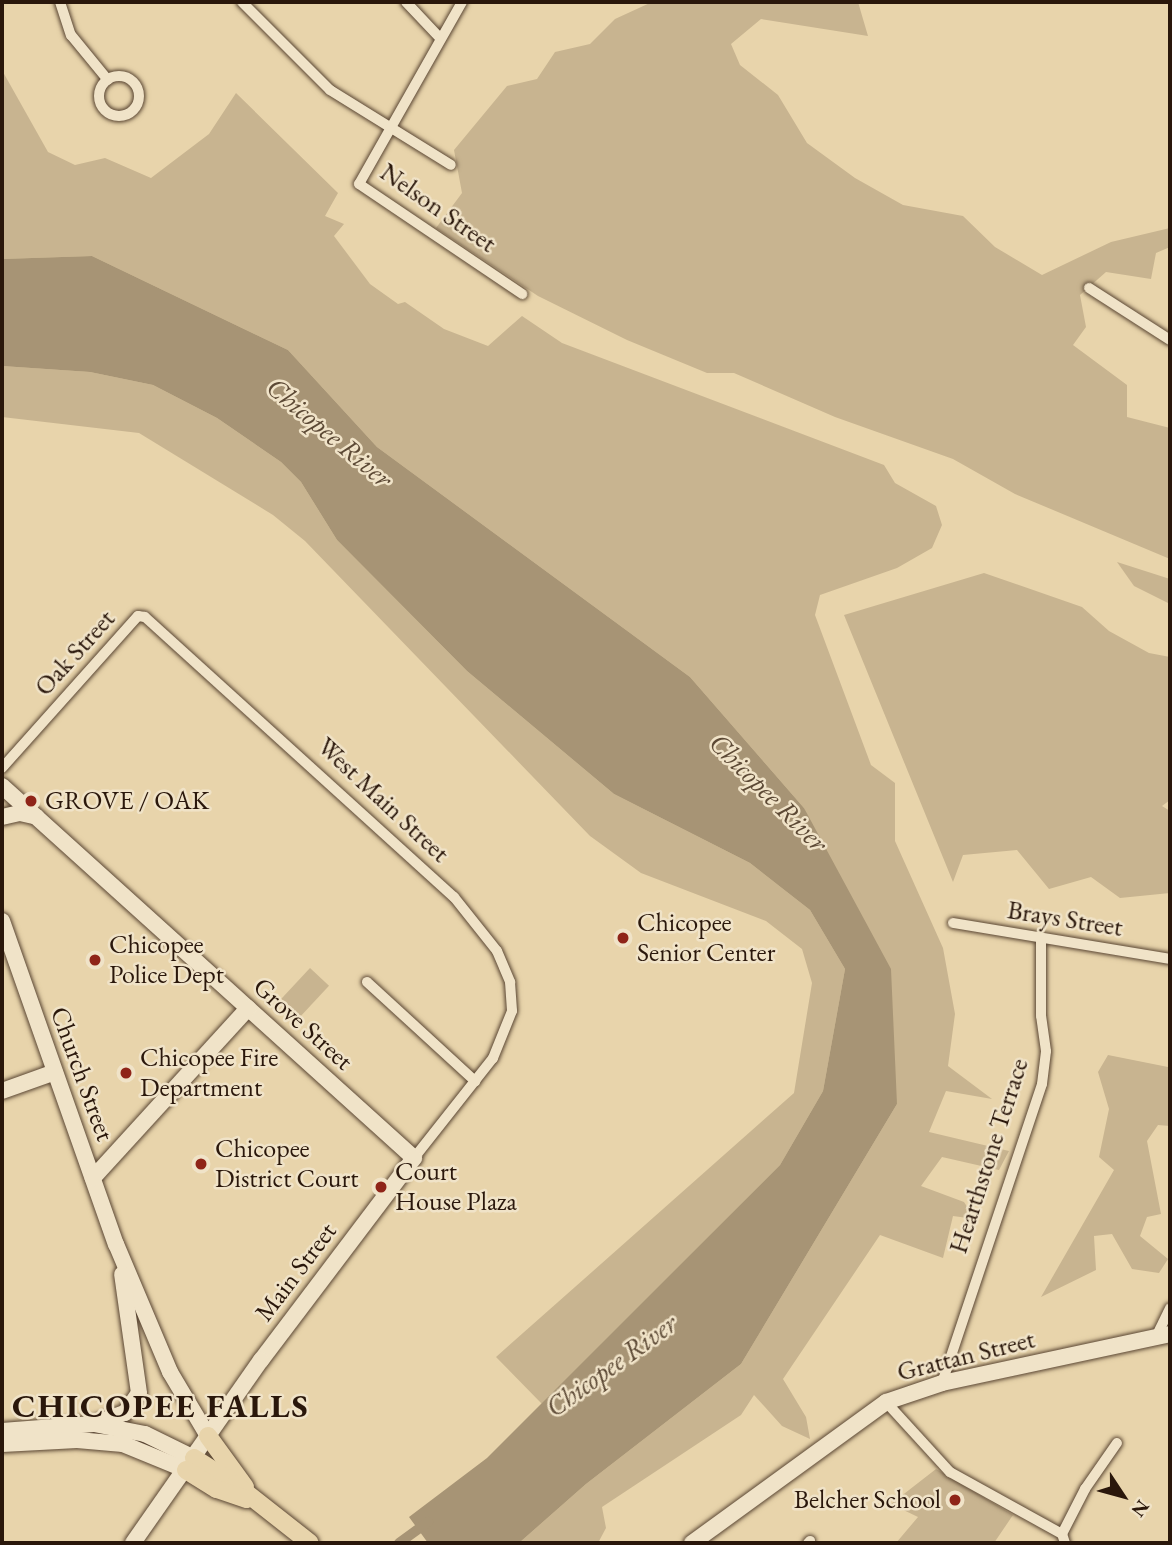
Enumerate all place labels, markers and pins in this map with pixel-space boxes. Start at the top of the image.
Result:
place label: GROVE / OAK [45,785,209,817]
marker: GROVE / OAK [23,793,39,809]
place label: Chicopee Senior Center [637,907,775,968]
place label: Chicopee Police Dept [109,929,224,990]
marker: Chicopee Senior Center [615,930,631,946]
marker: Chicopee Police Dept [87,952,103,968]
place label: Chicopee Fire Department [140,1042,278,1104]
marker: Chicopee Fire Department [118,1065,134,1081]
place label: Chicopee District Court [215,1133,358,1194]
marker: Chicopee District Court [193,1156,209,1172]
place label: Court House Plaza [395,1156,517,1218]
marker: Court House Plaza [373,1179,389,1195]
place label: Belcher School [794,1484,941,1516]
marker: Belcher School [947,1492,963,1508]

